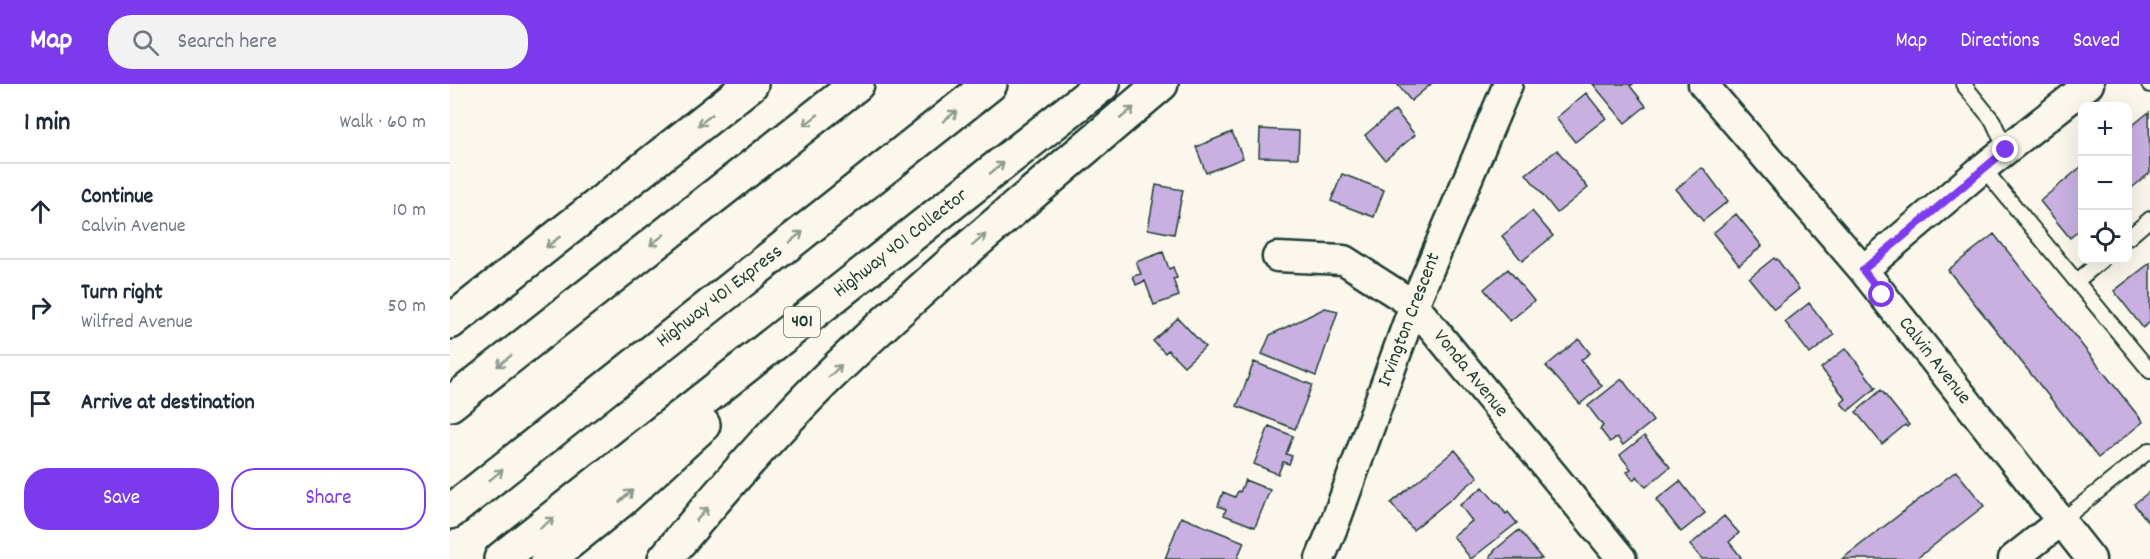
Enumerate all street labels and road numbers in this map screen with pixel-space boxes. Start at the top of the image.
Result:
street label: Highway 401 Collector [828,182,975,305]
street label: Highway 401 Express [651,239,789,355]
street label: Irvington Crescent [1372,249,1448,391]
road number: 401 [784,307,820,337]
street label: Calvin Avenue [1891,311,1977,411]
street label: Vonda Avenue [1426,324,1514,424]

